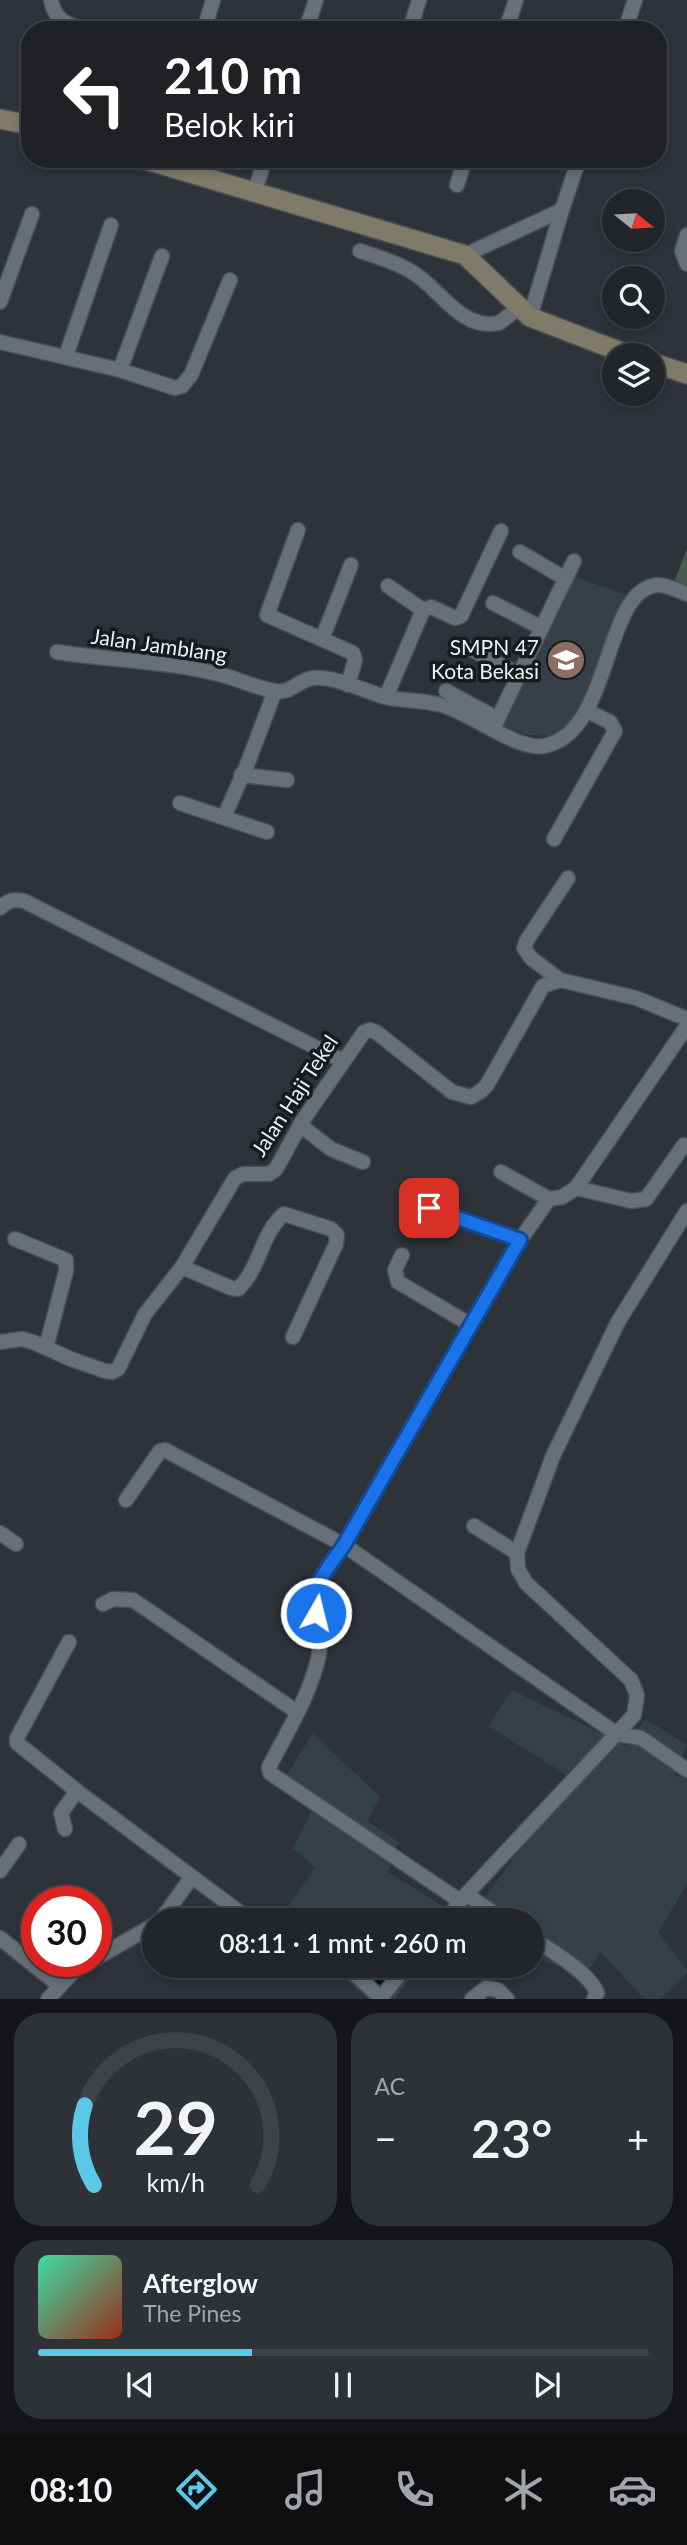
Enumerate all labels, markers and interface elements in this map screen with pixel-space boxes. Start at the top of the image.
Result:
text: 210 m [164,46,302,104]
icon: left [49,49,140,140]
text: Belok kiri [164,105,295,144]
north arrow [602,189,665,252]
map controls [602,189,665,406]
button: search [602,266,665,329]
button: layers [602,343,665,406]
street label: Jalan Jamblang [90,623,229,666]
place label: SMPN 47 Kota Bekasi [431,634,539,683]
school or university icon: SMPN 47 Kota Bekasi [545,639,587,681]
street label: Jalan Haji Tekel [245,1030,342,1160]
pin [399,1178,459,1238]
icon: arrive [410,1189,448,1227]
position arrow [279,1576,353,1650]
speed limit sign: 30 [21,1886,112,1977]
text: 08:11 · 1 mnt · 260 m [219,1927,467,1959]
text: AC [375,2072,405,2100]
text: 29 [133,2084,217,2172]
text: 23° [471,2107,553,2169]
text: − [375,2115,397,2161]
text: + [627,2115,649,2161]
text: km/h [146,2167,205,2197]
text: Afterglow [143,2267,258,2299]
text: The Pines [143,2299,241,2327]
icon: previous [121,2366,159,2404]
icon: pause [324,2366,362,2404]
icon: next [528,2366,566,2404]
icon: directions [172,2465,221,2514]
icon: music [281,2465,330,2514]
icon: phone [390,2465,439,2514]
icon: climate [499,2465,548,2514]
icon: car [608,2465,657,2514]
text: 08:10 [30,2470,112,2509]

